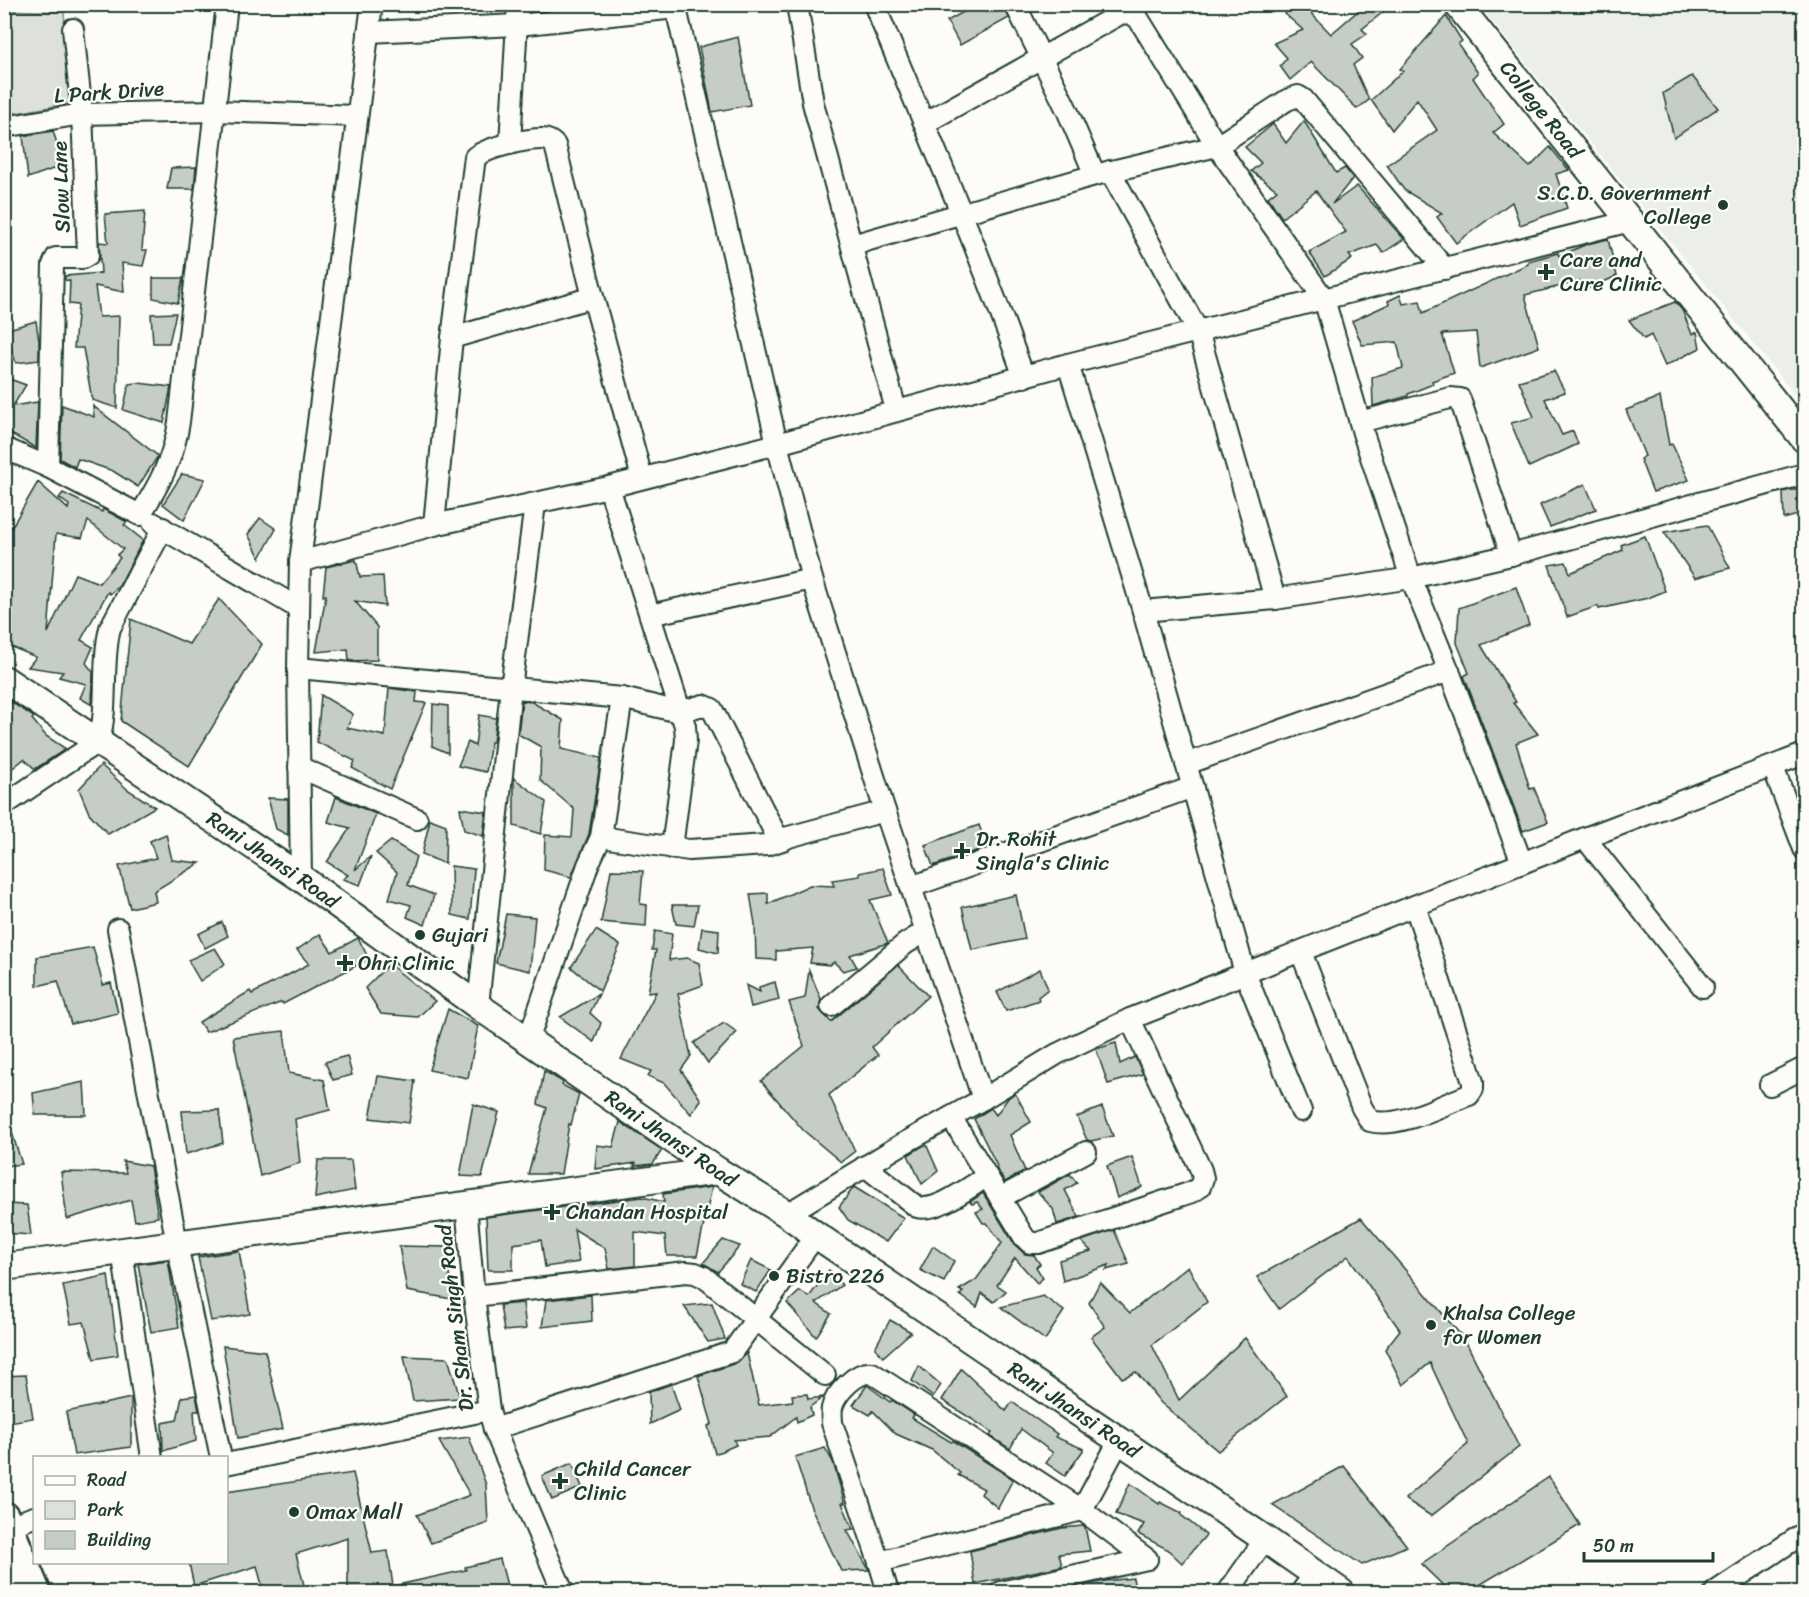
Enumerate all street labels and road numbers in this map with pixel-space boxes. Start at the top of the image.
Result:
street label: College Road [1490,52,1594,169]
street label: L Park Drive [53,69,165,115]
street label: Slow Lane [40,141,82,233]
street label: Rani Jhansi Road [198,801,349,920]
street label: Rani Jhansi Road [596,1079,747,1199]
street label: Dr. Sham Singh Road [424,1221,485,1413]
street label: Rani Jhansi Road [999,1351,1150,1470]

